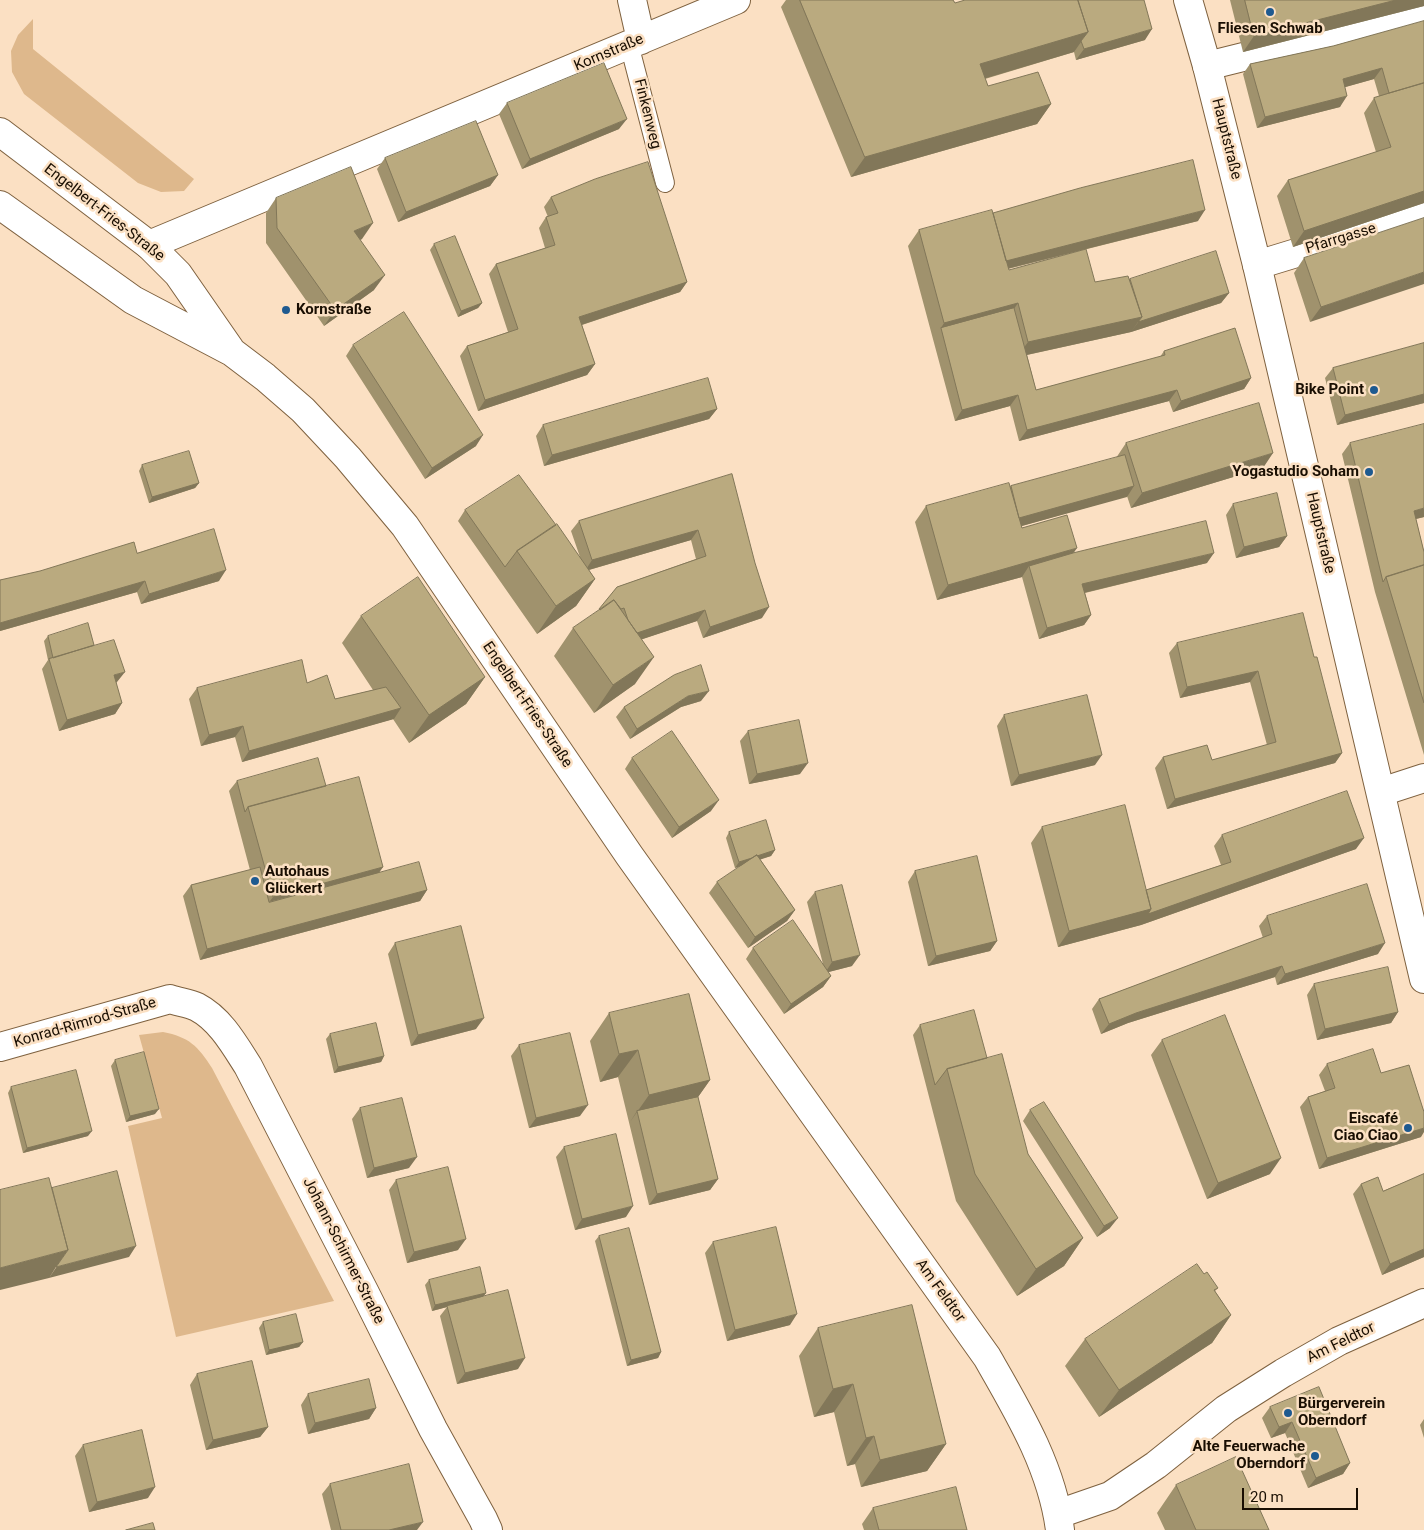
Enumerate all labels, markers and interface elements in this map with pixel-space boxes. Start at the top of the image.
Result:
marker: Fliesen Schwab [1264,6,1276,18]
place label: Fliesen Schwab [1217,20,1323,38]
street label: Kornstraße [572,30,646,76]
street label: Finkenweg [630,77,664,151]
street label: Hauptstraße [1207,97,1245,181]
street label: Engelbert-Fries-Straße [40,160,168,266]
street label: Pfarrgasse [1304,220,1378,258]
place label: Kornstraße [296,301,371,319]
marker: Kornstraße [280,304,292,316]
place label: Bike Point [1295,381,1364,399]
marker: Bike Point [1368,384,1380,396]
place label: Yogastudio Soham [1232,463,1359,481]
marker: Yogastudio Soham [1363,466,1375,478]
street label: Hauptstraße [1302,491,1338,575]
street label: Engelbert-Fries-Straße [478,639,576,771]
place label: Autohaus Glückert [265,863,329,898]
marker: Autohaus Glückert [249,875,261,887]
street label: Konrad-Rimrod-Straße [12,994,158,1052]
place label: Eiscafé Ciao Ciao [1334,1110,1398,1145]
marker: Eiscafé Ciao Ciao [1402,1122,1414,1134]
street label: Johann-Schirmer-Straße [298,1175,388,1327]
street label: Am Feldtor [911,1256,969,1326]
street label: Am Feldtor [1304,1319,1378,1367]
place label: Bürgerverein Oberndorf [1298,1395,1385,1430]
marker: Bürgerverein Oberndorf [1282,1407,1294,1419]
place label: Alte Feuerwache Oberndorf [1192,1438,1305,1473]
marker: Alte Feuerwache Oberndorf [1309,1450,1321,1462]
scale bar [1244,1478,1360,1510]
text: 20 m [1250,1488,1284,1506]

